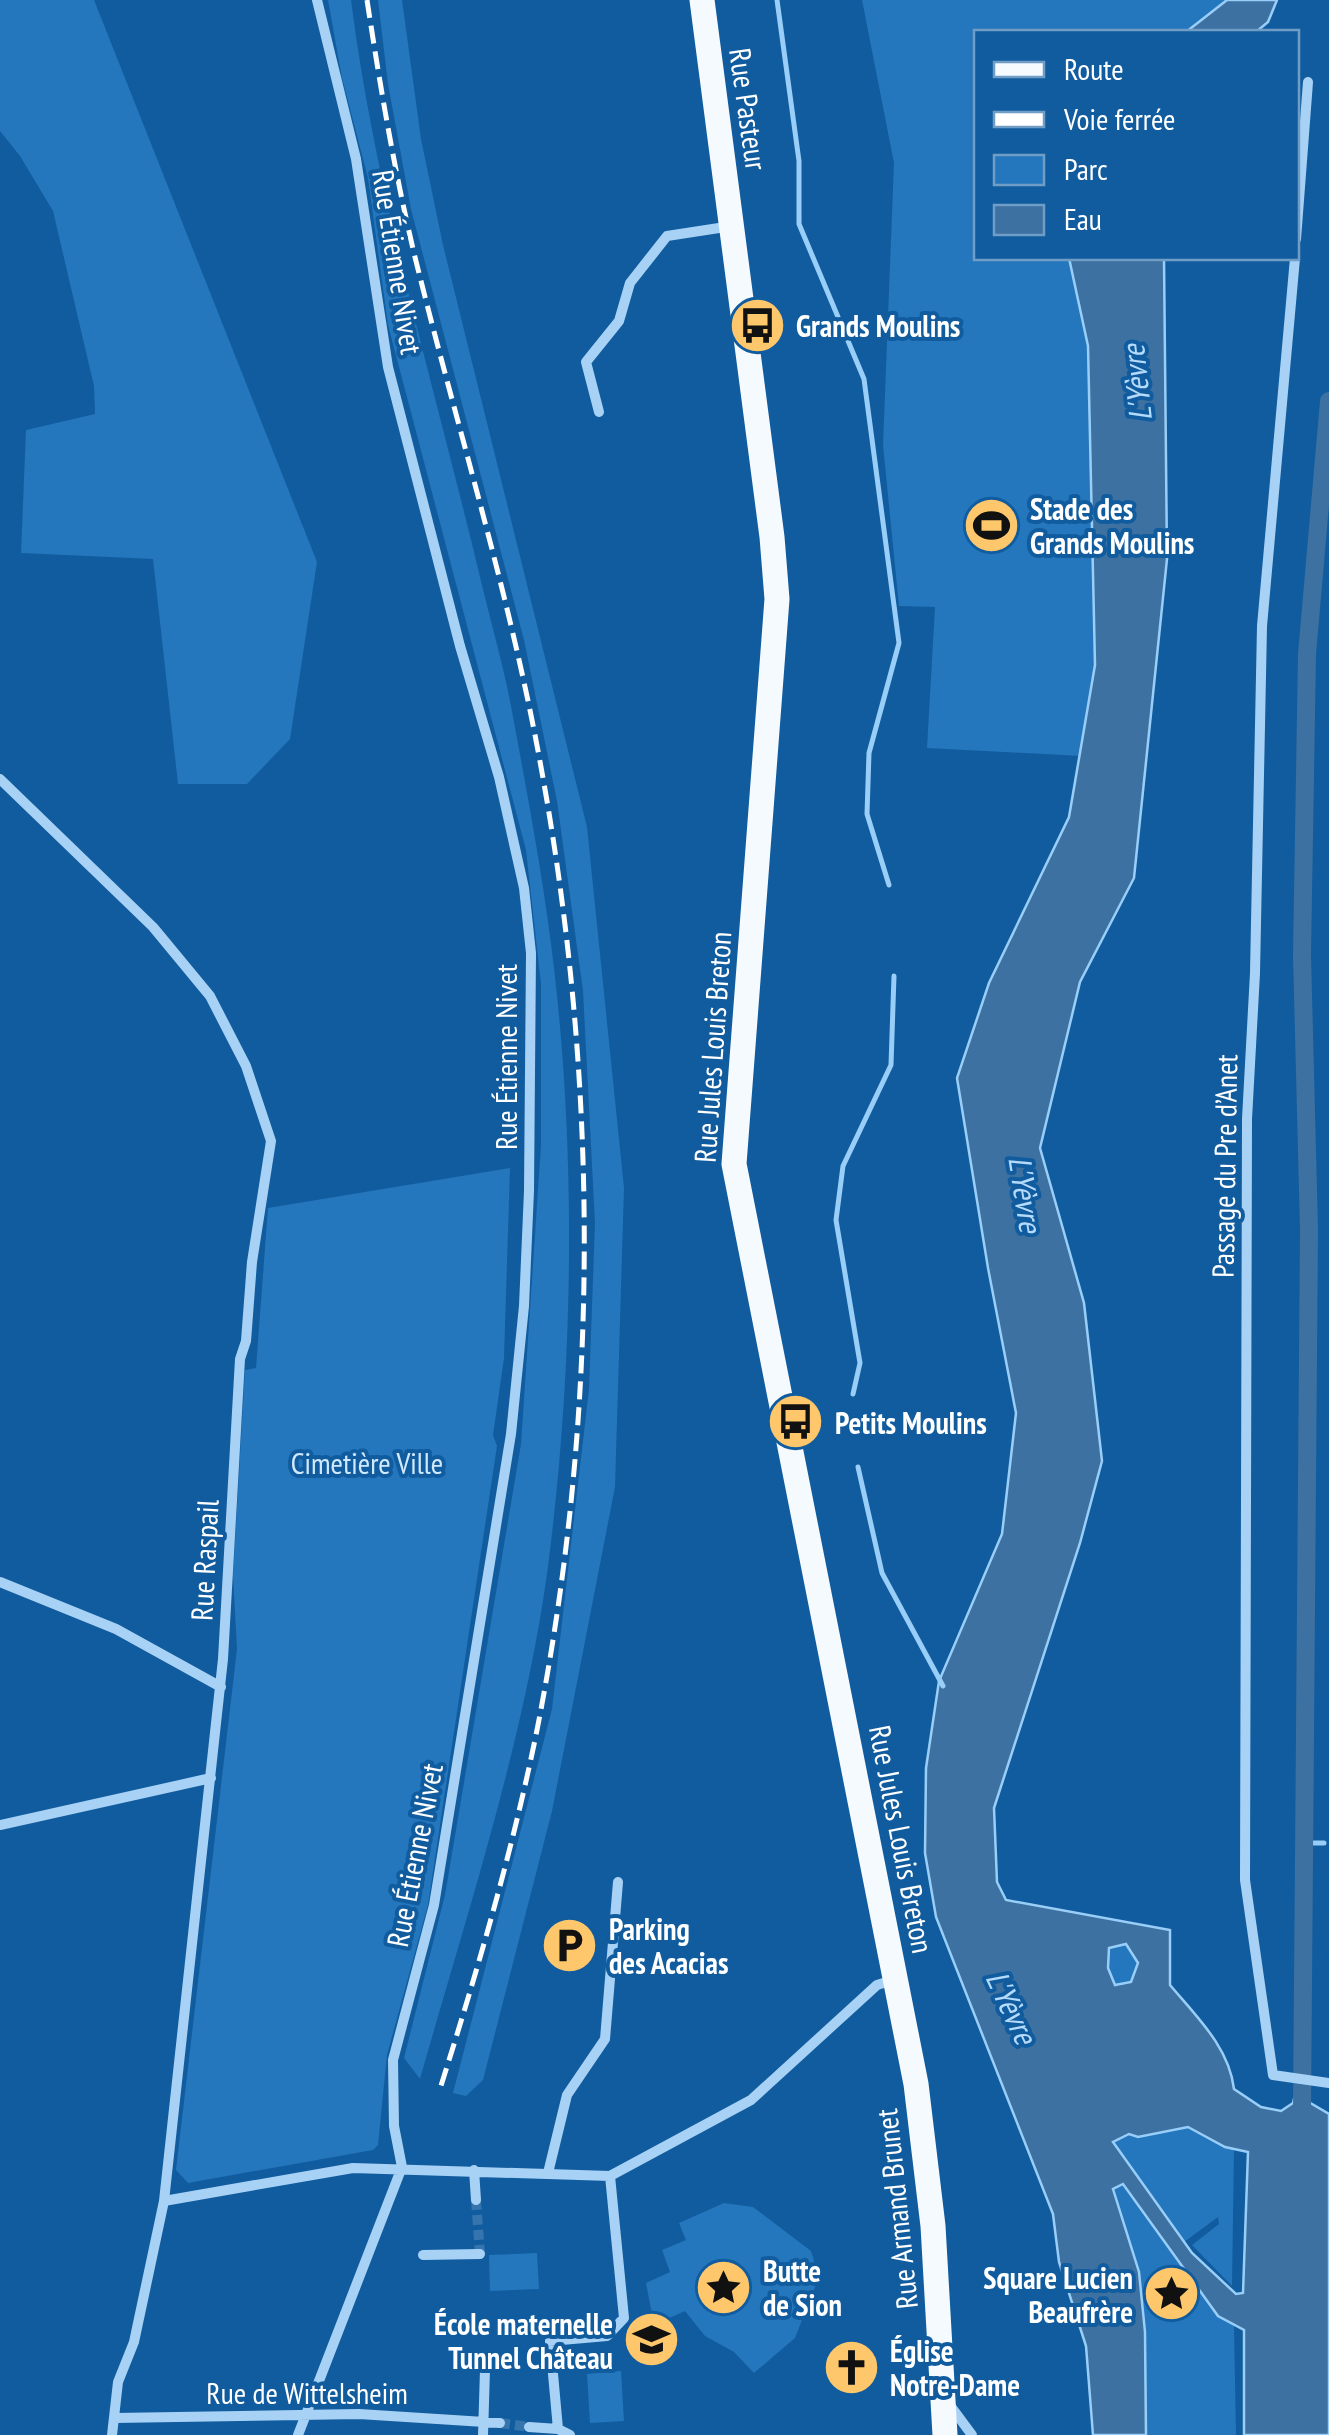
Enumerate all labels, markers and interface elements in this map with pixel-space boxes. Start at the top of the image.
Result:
legend [974,30,1299,260]
street label: Rue Pasteur [721,46,777,173]
text: Route [1064,49,1124,88]
text: Voie ferrée [1063,99,1175,138]
text: Parc [1064,149,1108,188]
street label: Rue Étienne Nivet [364,167,432,358]
text: Eau [1064,199,1102,238]
bus stop icon: Grands Moulins [727,295,787,355]
place label: Grands Moulins [796,306,960,345]
water label: L'Yèvre [1111,341,1161,423]
place label: Stade des Grands Moulins [1030,489,1194,562]
sports icon: Stade des Grands Moulins [961,495,1021,555]
street label: Rue Jules Louis Breton [684,930,740,1164]
street label: Rue Étienne Nivet [486,963,525,1150]
street label: Passage du Pre d’Anet [1203,1053,1245,1278]
water label: L'Yèvre [999,1153,1053,1237]
bus stop icon: Petits Moulins [766,1392,826,1452]
place label: Petits Moulins [835,1403,987,1442]
park label: Cimetière Ville [291,1443,443,1482]
street label: Rue Raspail [181,1498,227,1622]
street label: Rue Jules Louis Breton [861,1722,943,1956]
street label: Rue Étienne Nivet [377,1759,451,1950]
place label: Parking des Acacias [609,1909,728,1982]
parking icon: Parking des Acacias [540,1915,600,1975]
water label: L'Yèvre [977,1964,1048,2052]
street label: Rue Armand Brunet [866,2106,926,2311]
place label: Butte de Sion [763,2251,842,2324]
place icon: Butte de Sion [694,2257,754,2317]
place label: Square Lucien Beaufrère [983,2258,1133,2331]
place icon: Square Lucien Beaufrère [1142,2264,1202,2324]
place label: École maternelle Tunnel Château [434,2304,613,2377]
school or university icon: École maternelle Tunnel Château [622,2310,682,2370]
place label: Église Notre-Dame [890,2331,1020,2404]
church icon: Église Notre-Dame [821,2337,881,2397]
street label: Rue de Wittelsheim [206,2373,408,2412]

